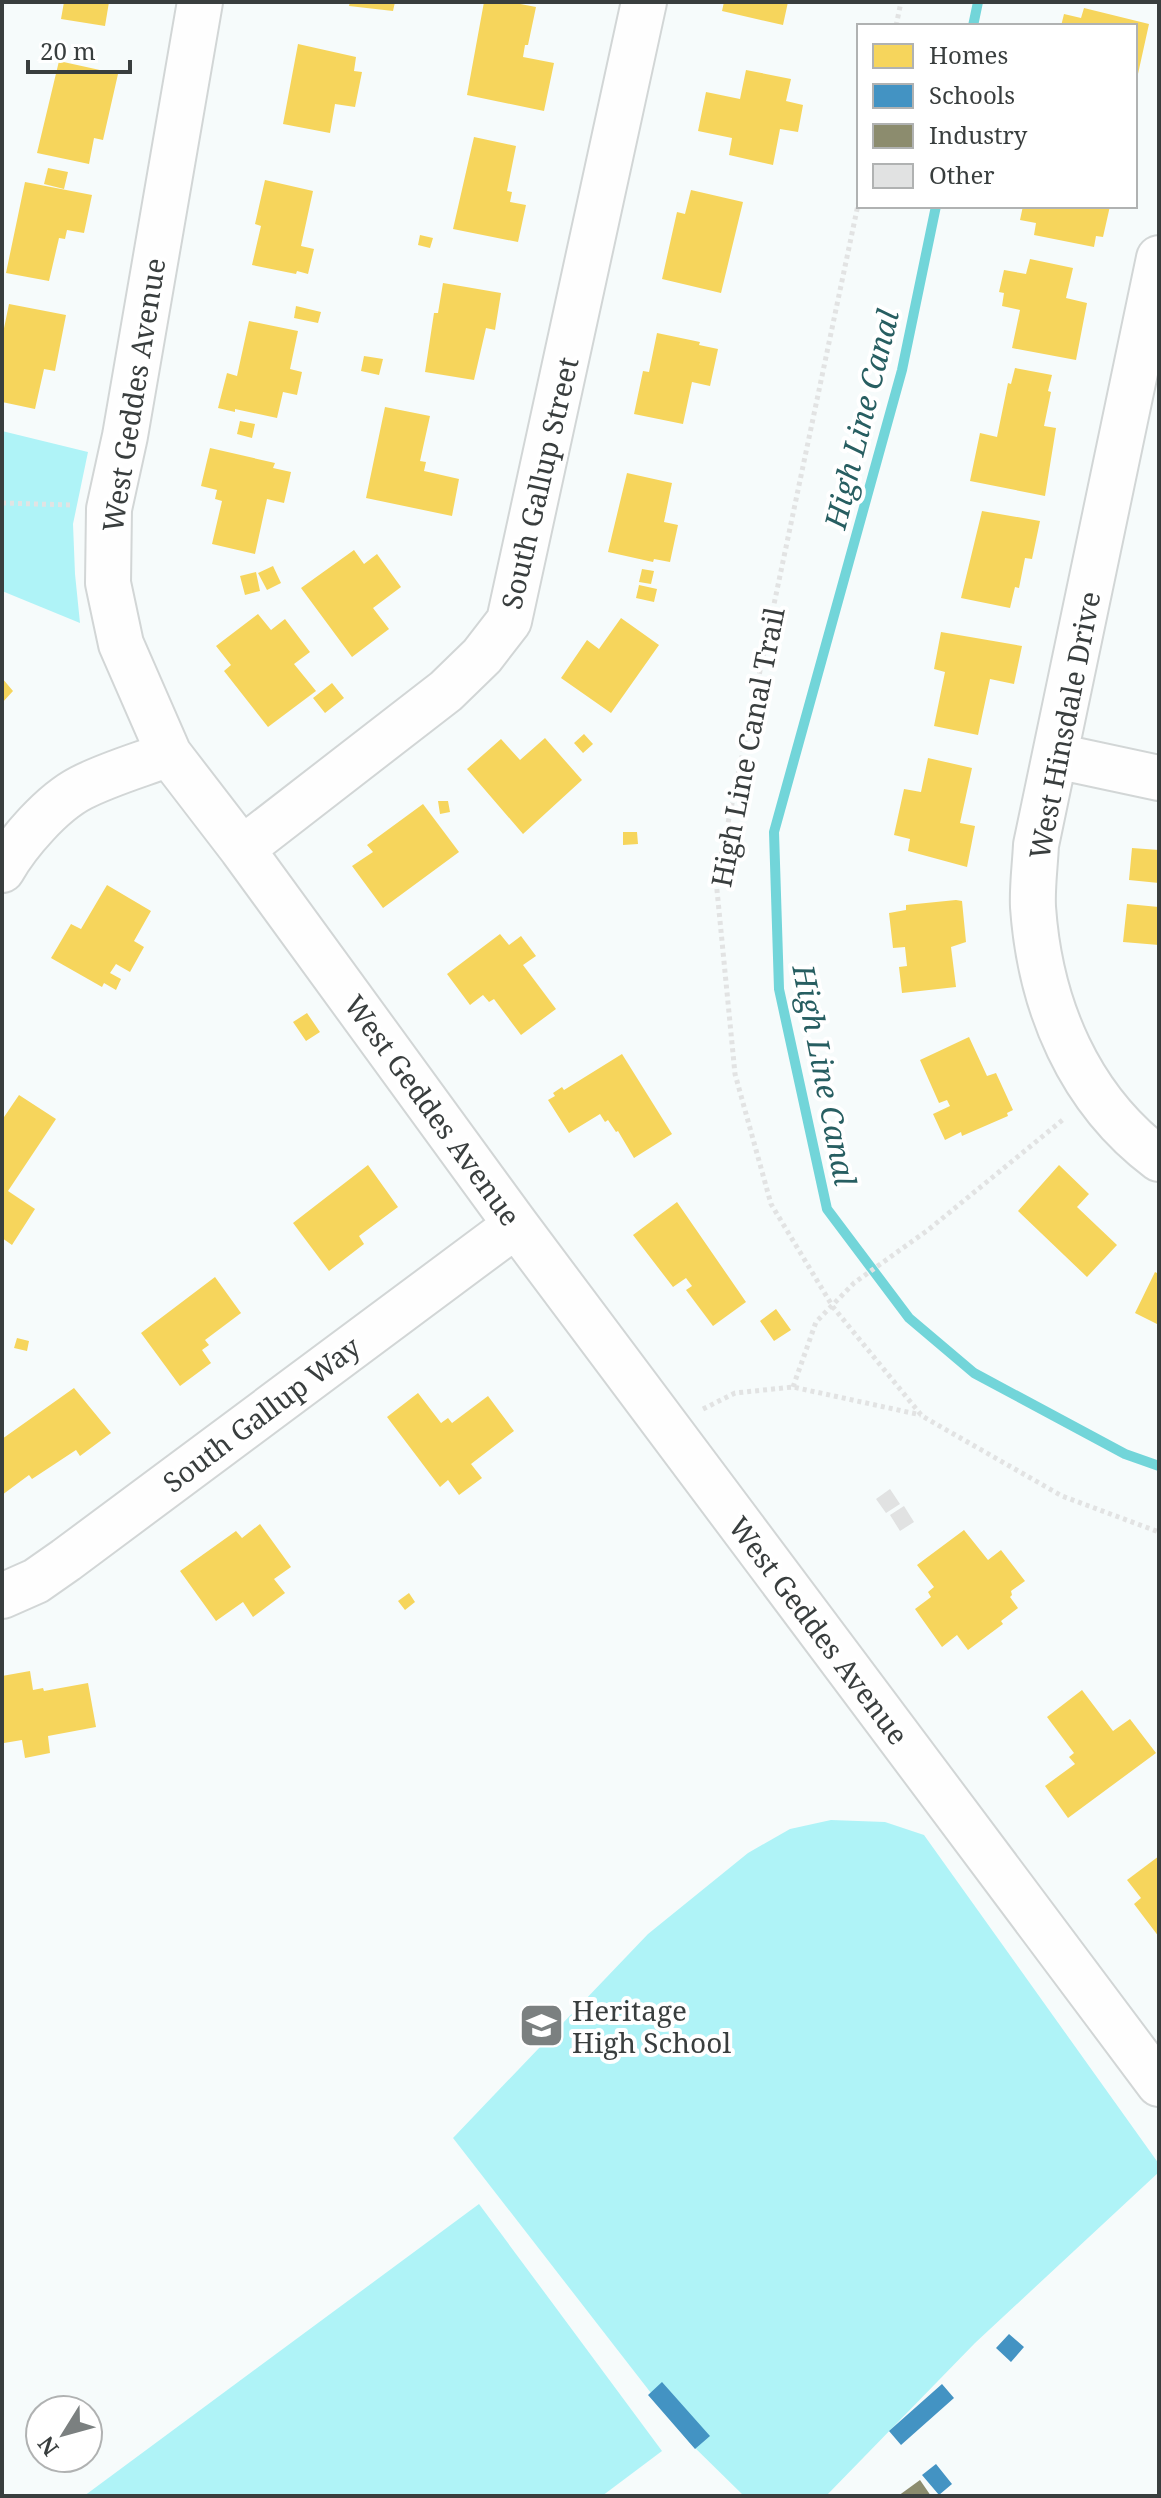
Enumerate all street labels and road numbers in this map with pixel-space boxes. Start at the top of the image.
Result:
street label: West Geddes Avenue [93,255,173,535]
street label: South Gallup Street [492,353,587,613]
street label: West Hinsdale Drive [1019,588,1109,862]
street label: High Line Canal Trail [701,604,793,890]
street label: West Geddes Avenue [336,987,530,1233]
street label: South Gallup Way [155,1327,368,1501]
street label: West Geddes Avenue [721,1508,917,1752]

